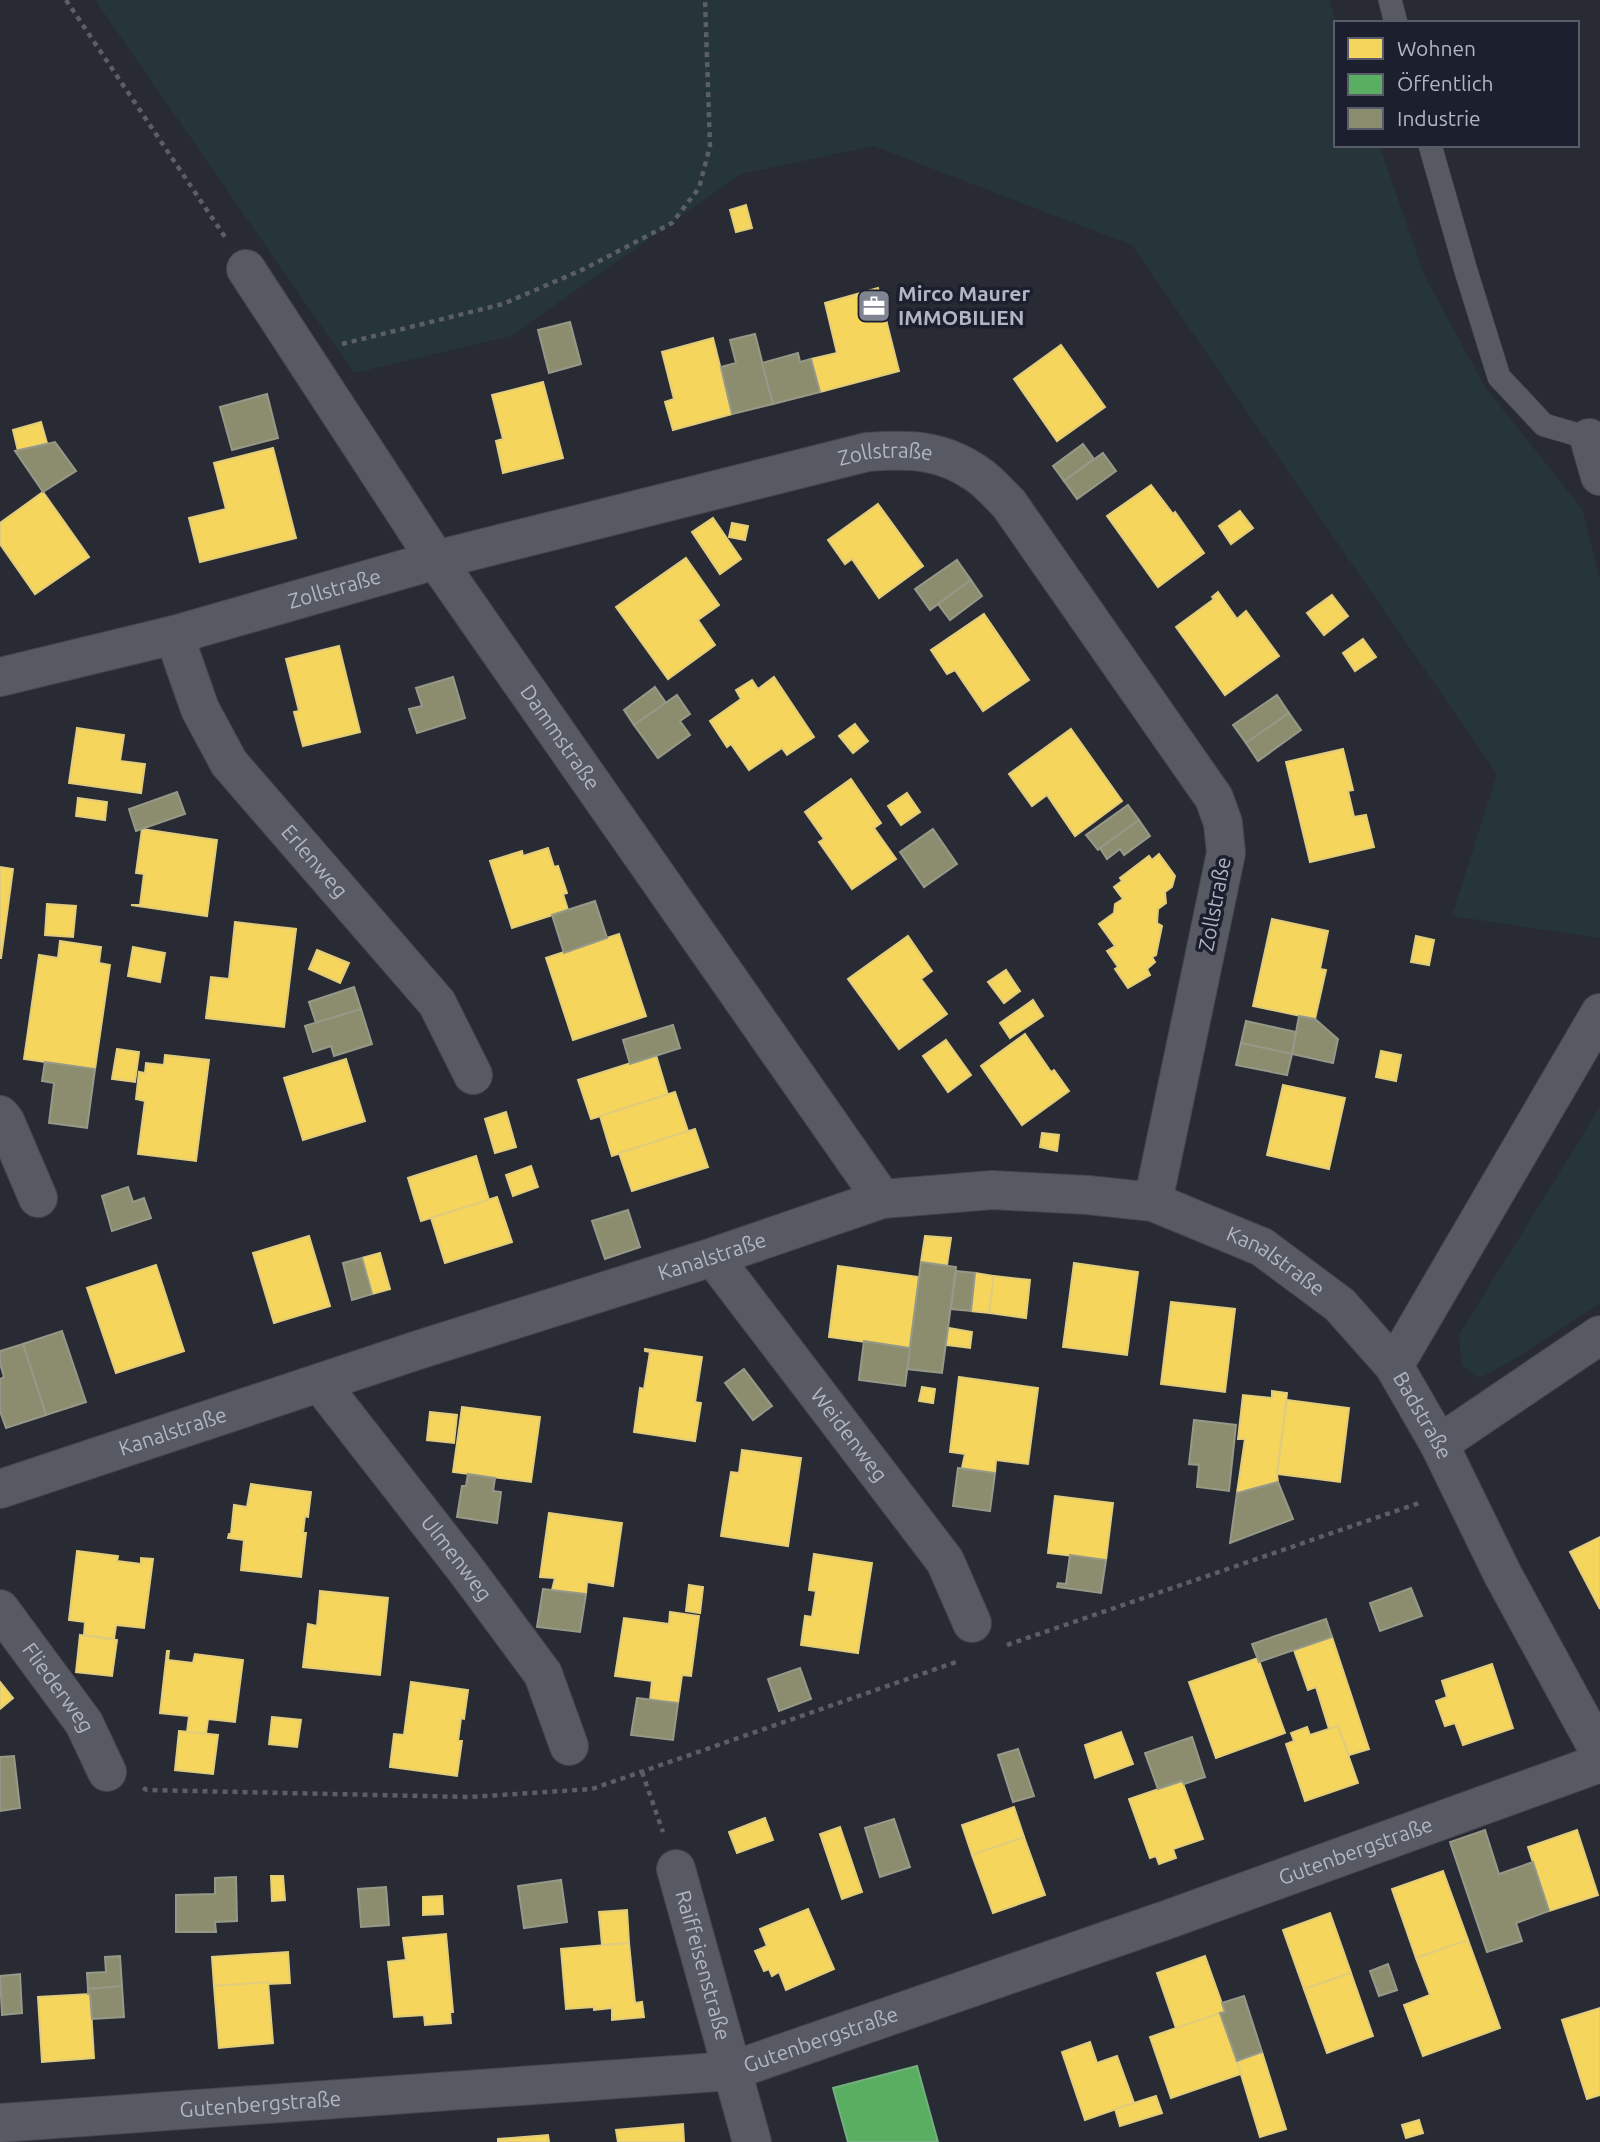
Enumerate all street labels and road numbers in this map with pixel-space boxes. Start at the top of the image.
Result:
street label: Zollstraße [835,438,935,470]
street label: Zollstraße [285,563,383,613]
street label: Dammstraße [516,680,606,794]
street label: Erlenweg [277,819,353,902]
street label: Zollstraße [1193,855,1235,953]
street label: Kanalstraße [1223,1221,1330,1300]
street label: Kanalstraße [655,1227,769,1285]
street label: Badstraße [1389,1367,1457,1463]
street label: Weidenweg [806,1383,893,1486]
street label: Kanalstraße [115,1402,229,1460]
street label: Ulmenweg [417,1510,498,1605]
street label: Fliederweg [18,1638,100,1736]
street label: Gutenbergstraße [1275,1812,1436,1889]
street label: Raiffeisenstraße [671,1887,736,2043]
street label: Gutenbergstraße [740,2001,901,2077]
street label: Gutenbergstraße [179,2086,342,2121]

